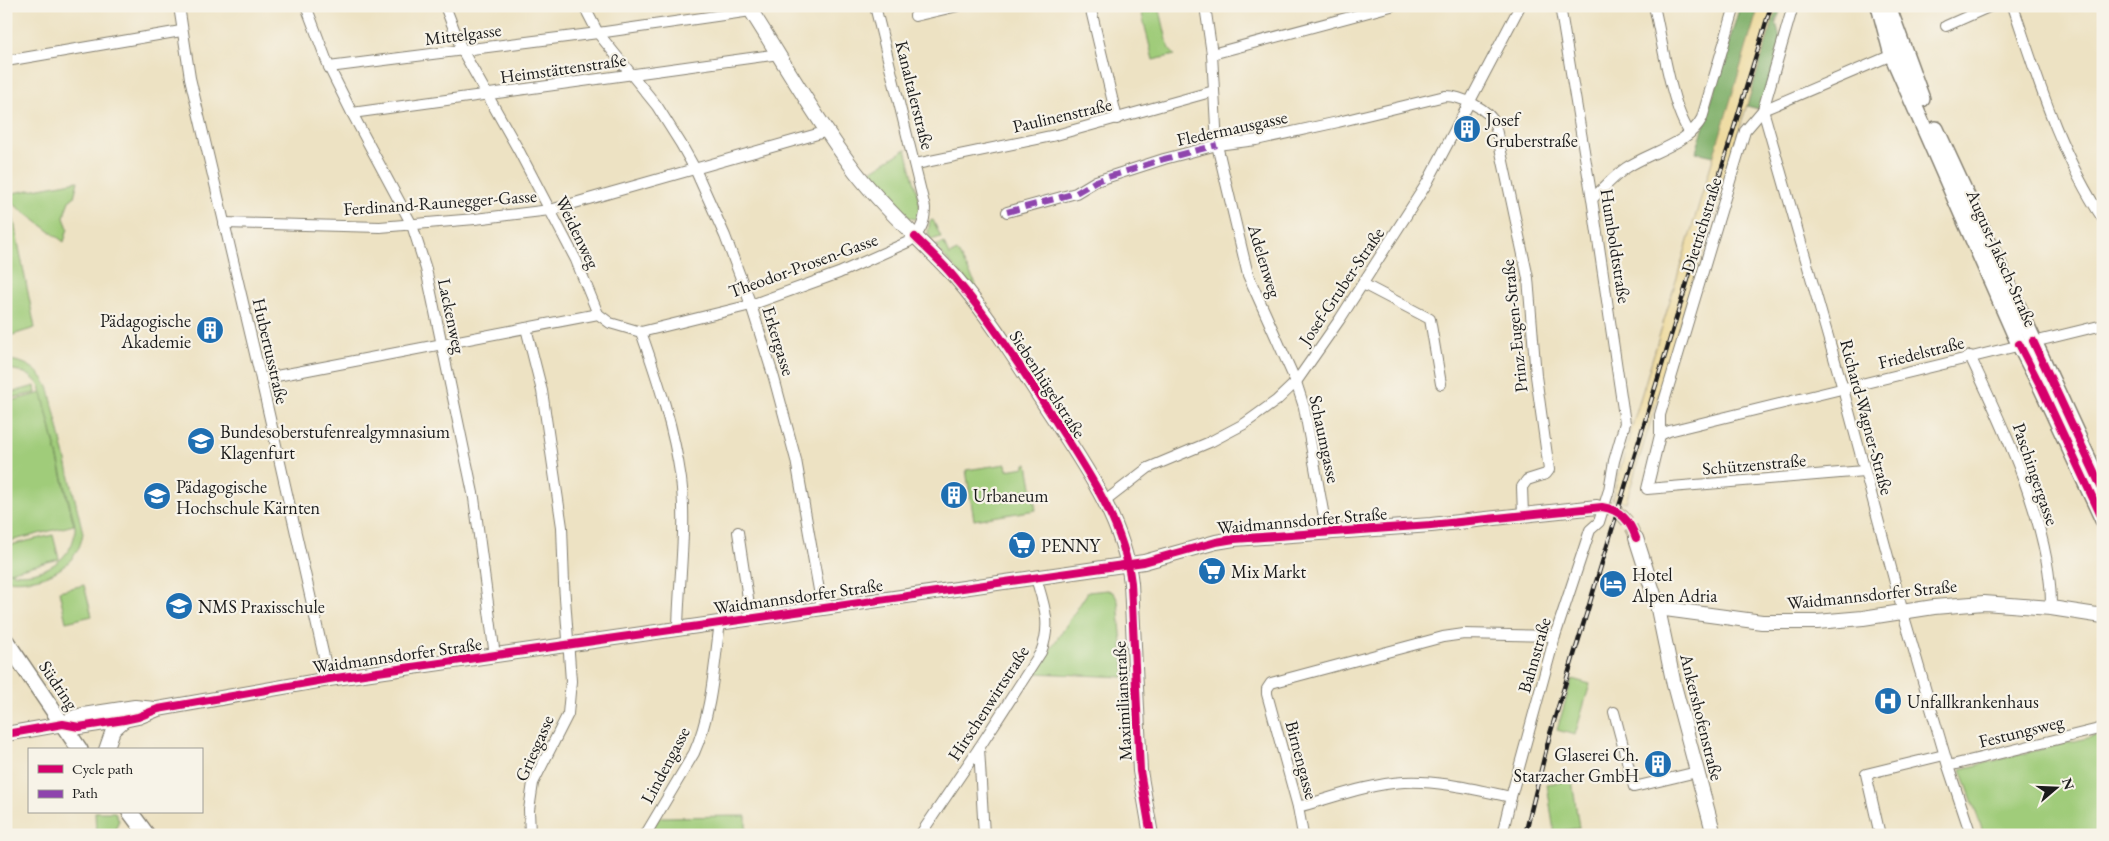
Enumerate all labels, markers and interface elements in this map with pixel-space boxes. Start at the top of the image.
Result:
street label: Mittelgasse [423,18,503,50]
street label: Kanaltalerstraße [890,38,940,152]
street label: Heimstättenstraße [498,48,628,88]
street label: Paulinenstraße [1010,92,1114,138]
street label: Fledermausgasse [1175,105,1289,151]
place label: Josef Gruberstraße [1484,108,1578,152]
building icon: Josef Gruberstraße [1452,114,1482,144]
street label: Dietrichstraße [1676,175,1726,275]
street label: Ferdinand-Raunegger-Gasse [342,184,538,220]
street label: August-Jaksch-Straße [1961,185,2043,330]
street label: Humboldtstraße [1596,187,1636,305]
street label: Weidenweg [551,192,606,272]
street label: Adelenweg [1243,220,1287,301]
street label: Josef-Gruber-Straße [1292,222,1389,351]
street label: Theodor-Prosen-Gasse [725,227,881,303]
street label: Prinz-Eugen-Straße [1496,258,1532,394]
street label: Lackenweg [433,276,471,356]
street label: Hubertusstraße [248,296,294,406]
street label: Erkergasse [758,304,800,378]
place label: Pädagogische Akademie [100,309,191,353]
building icon: Pädagogische Akademie [195,315,225,345]
street label: Siebenhügelstraße [1005,326,1091,442]
street label: Friedelstraße [1876,330,1966,374]
street label: Richard-Wagner-Straße [1835,337,1899,497]
street label: Schaumgasse [1304,393,1346,485]
place label: Bundesoberstufenrealgymnasium Klagenfurt [220,420,450,464]
street label: Paschingergasse [2008,420,2064,528]
school or university icon: Bundesoberstufenrealgymnasium Klagenfurt [186,426,216,456]
street label: Schützenstraße [1701,448,1807,480]
place label: Pädagogische Hochschule Kärnten [176,475,321,519]
building icon: Urbaneum [939,480,969,510]
school or university icon: Pädagogische Hochschule Kärnten [142,481,172,511]
place label: Urbaneum [973,484,1048,507]
street label: Waidmannsdorfer Straße [1216,501,1388,539]
supermarket icon: PENNY [1007,530,1037,560]
place label: PENNY [1041,534,1102,557]
supermarket icon: Mix Markt [1197,556,1227,586]
place label: Mix Markt [1231,560,1306,583]
place label: Hotel Alpen Adria [1631,563,1718,607]
hotel icon: Hotel Alpen Adria [1598,569,1628,599]
street label: Waidmannsdorfer Straße [712,573,884,619]
street label: Waidmannsdorfer Straße [1786,574,1958,614]
school or university icon: NMS Praxisschule [164,591,194,621]
place label: NMS Praxisschule [198,595,325,618]
street label: Bahnstraße [1512,615,1556,695]
street label: Waidmannsdorfer Straße [311,632,483,678]
street label: Hirschenwirtstraße [942,641,1034,765]
street label: Maximilianstraße [1107,641,1137,761]
street label: Ankershofenstraße [1675,650,1729,783]
street label: Südring [34,656,84,714]
hospital icon: Unfallkrankenhaus [1873,686,1903,716]
place label: Unfallkrankenhaus [1907,690,2039,713]
street label: Festungsweg [1976,709,2066,753]
street label: Griesgasse [509,711,559,785]
street label: Birnengasse [1280,718,1324,802]
street label: Lindengasse [635,723,695,807]
place label: Glaserei Ch. Starzacher GmbH [1514,743,1639,787]
legend [28,748,202,814]
building icon: Glaserei Ch. Starzacher GmbH [1643,749,1673,779]
text: Cycle path [72,759,134,778]
north arrow [2032,764,2082,814]
text: N [2058,775,2079,793]
text: Path [72,783,98,802]

